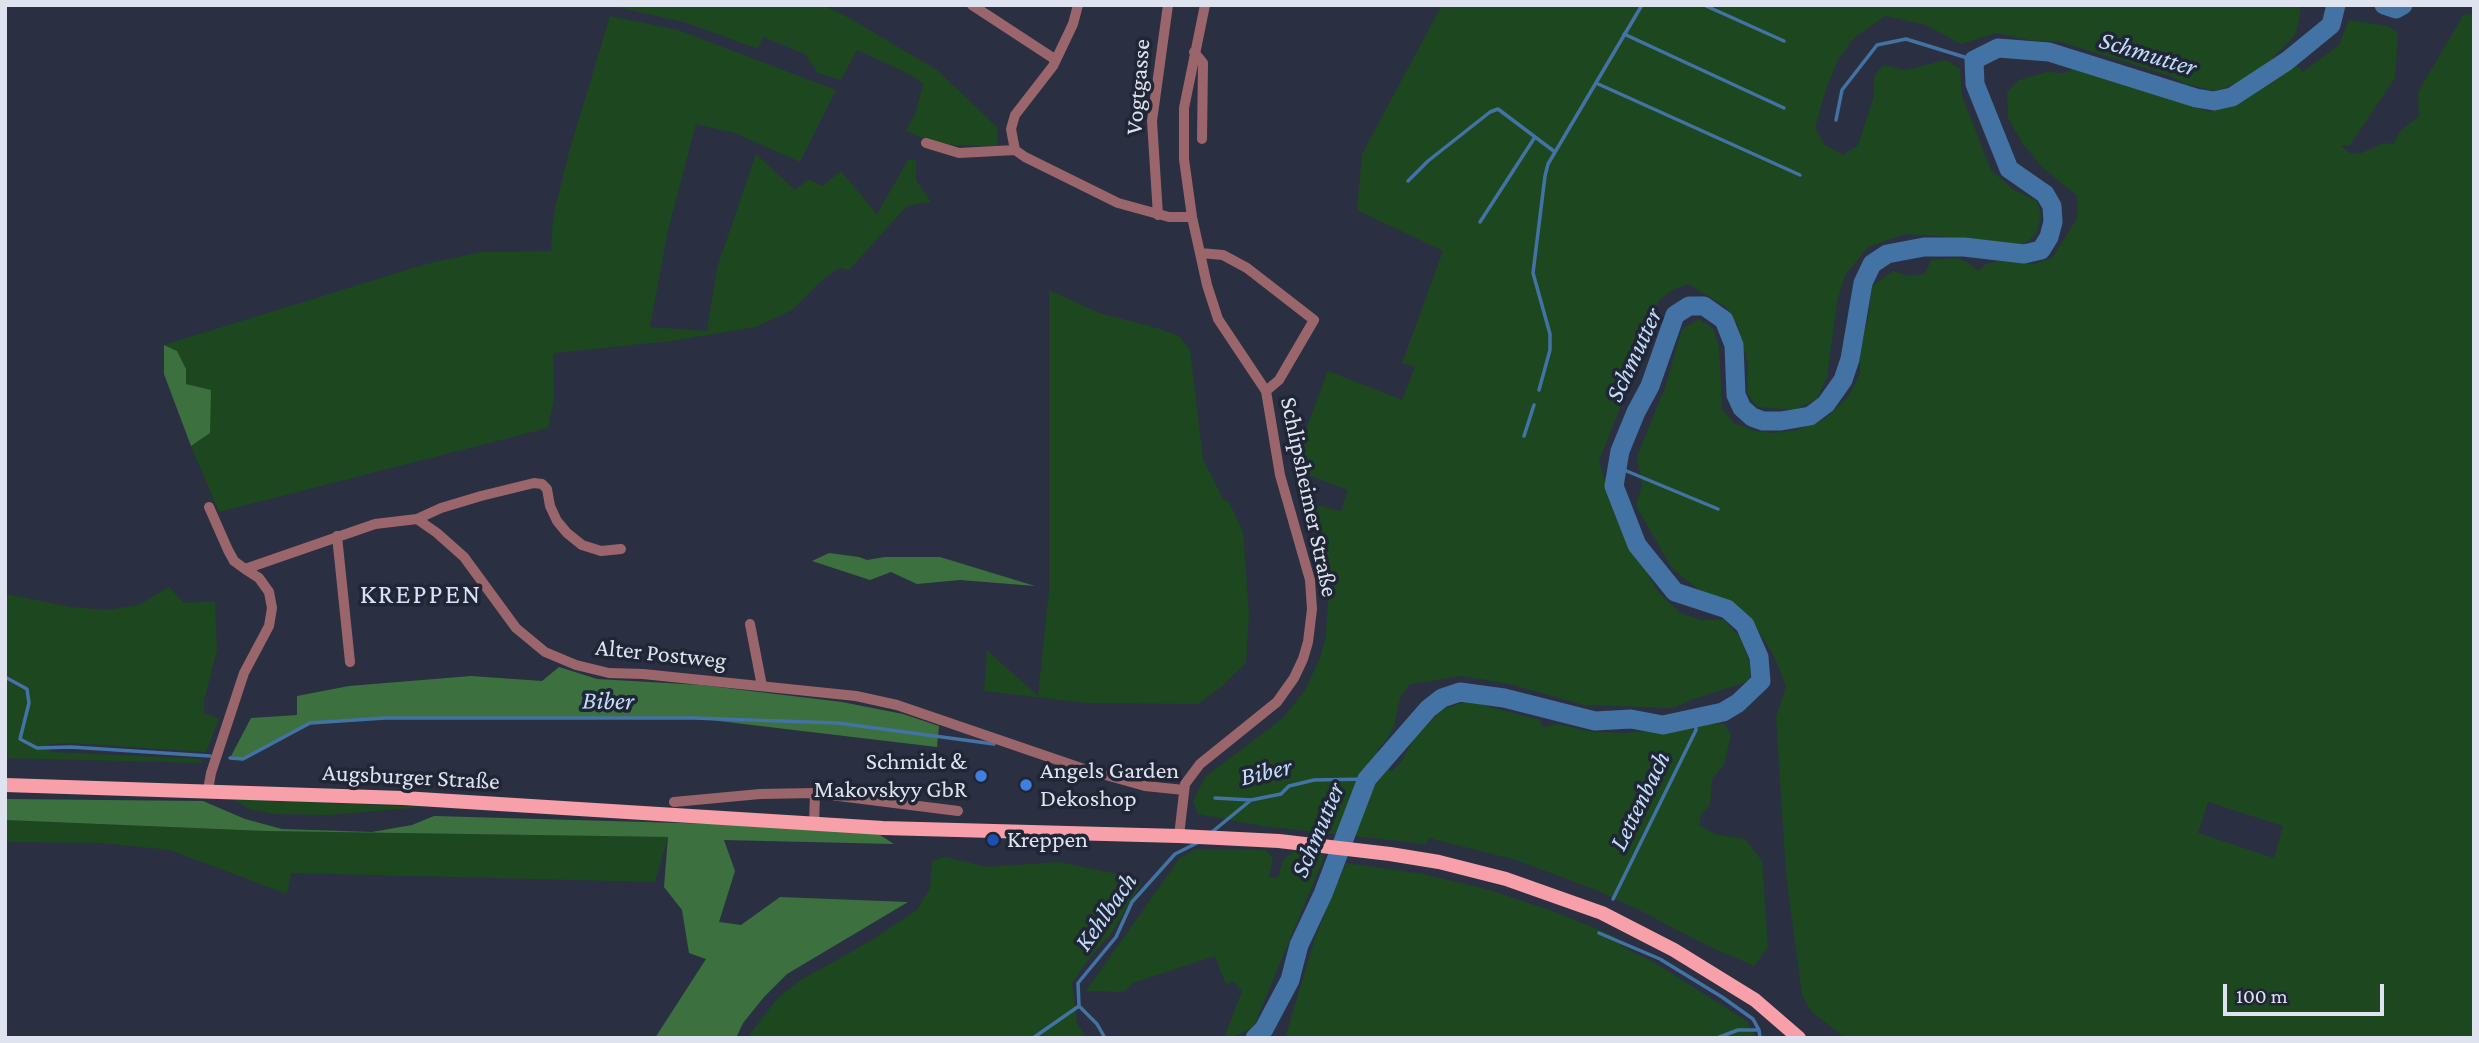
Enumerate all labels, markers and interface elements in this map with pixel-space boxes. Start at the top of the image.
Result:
water label: Schmutter [2096,24,2200,84]
street label: Vogtgasse [1119,38,1157,136]
water label: Schmutter [1599,303,1669,407]
street label: Schlipsheimer Straße [1274,395,1344,599]
district label: KREPPEN [361,577,481,611]
street label: Alter Postweg [594,633,728,675]
water label: Biber [582,685,634,717]
water label: Lettenbach [1603,746,1677,856]
place label: Schmidt & Makovskyy GbR [814,748,967,804]
water label: Biber [1237,751,1295,793]
place label: Angels Garden Dekoshop [1040,757,1179,813]
street label: Augsburger Straße [322,758,500,796]
marker: Schmidt & Makovskyy GbR [973,768,989,784]
marker: Angels Garden Dekoshop [1018,777,1034,793]
water label: Schmutter [1284,778,1352,882]
place label: Kreppen [1007,826,1088,854]
marker: Kreppen [985,832,1001,848]
water label: Kehlbach [1068,867,1144,957]
scale bar [2227,970,2388,1014]
text: 100 m [2236,984,2288,1008]

